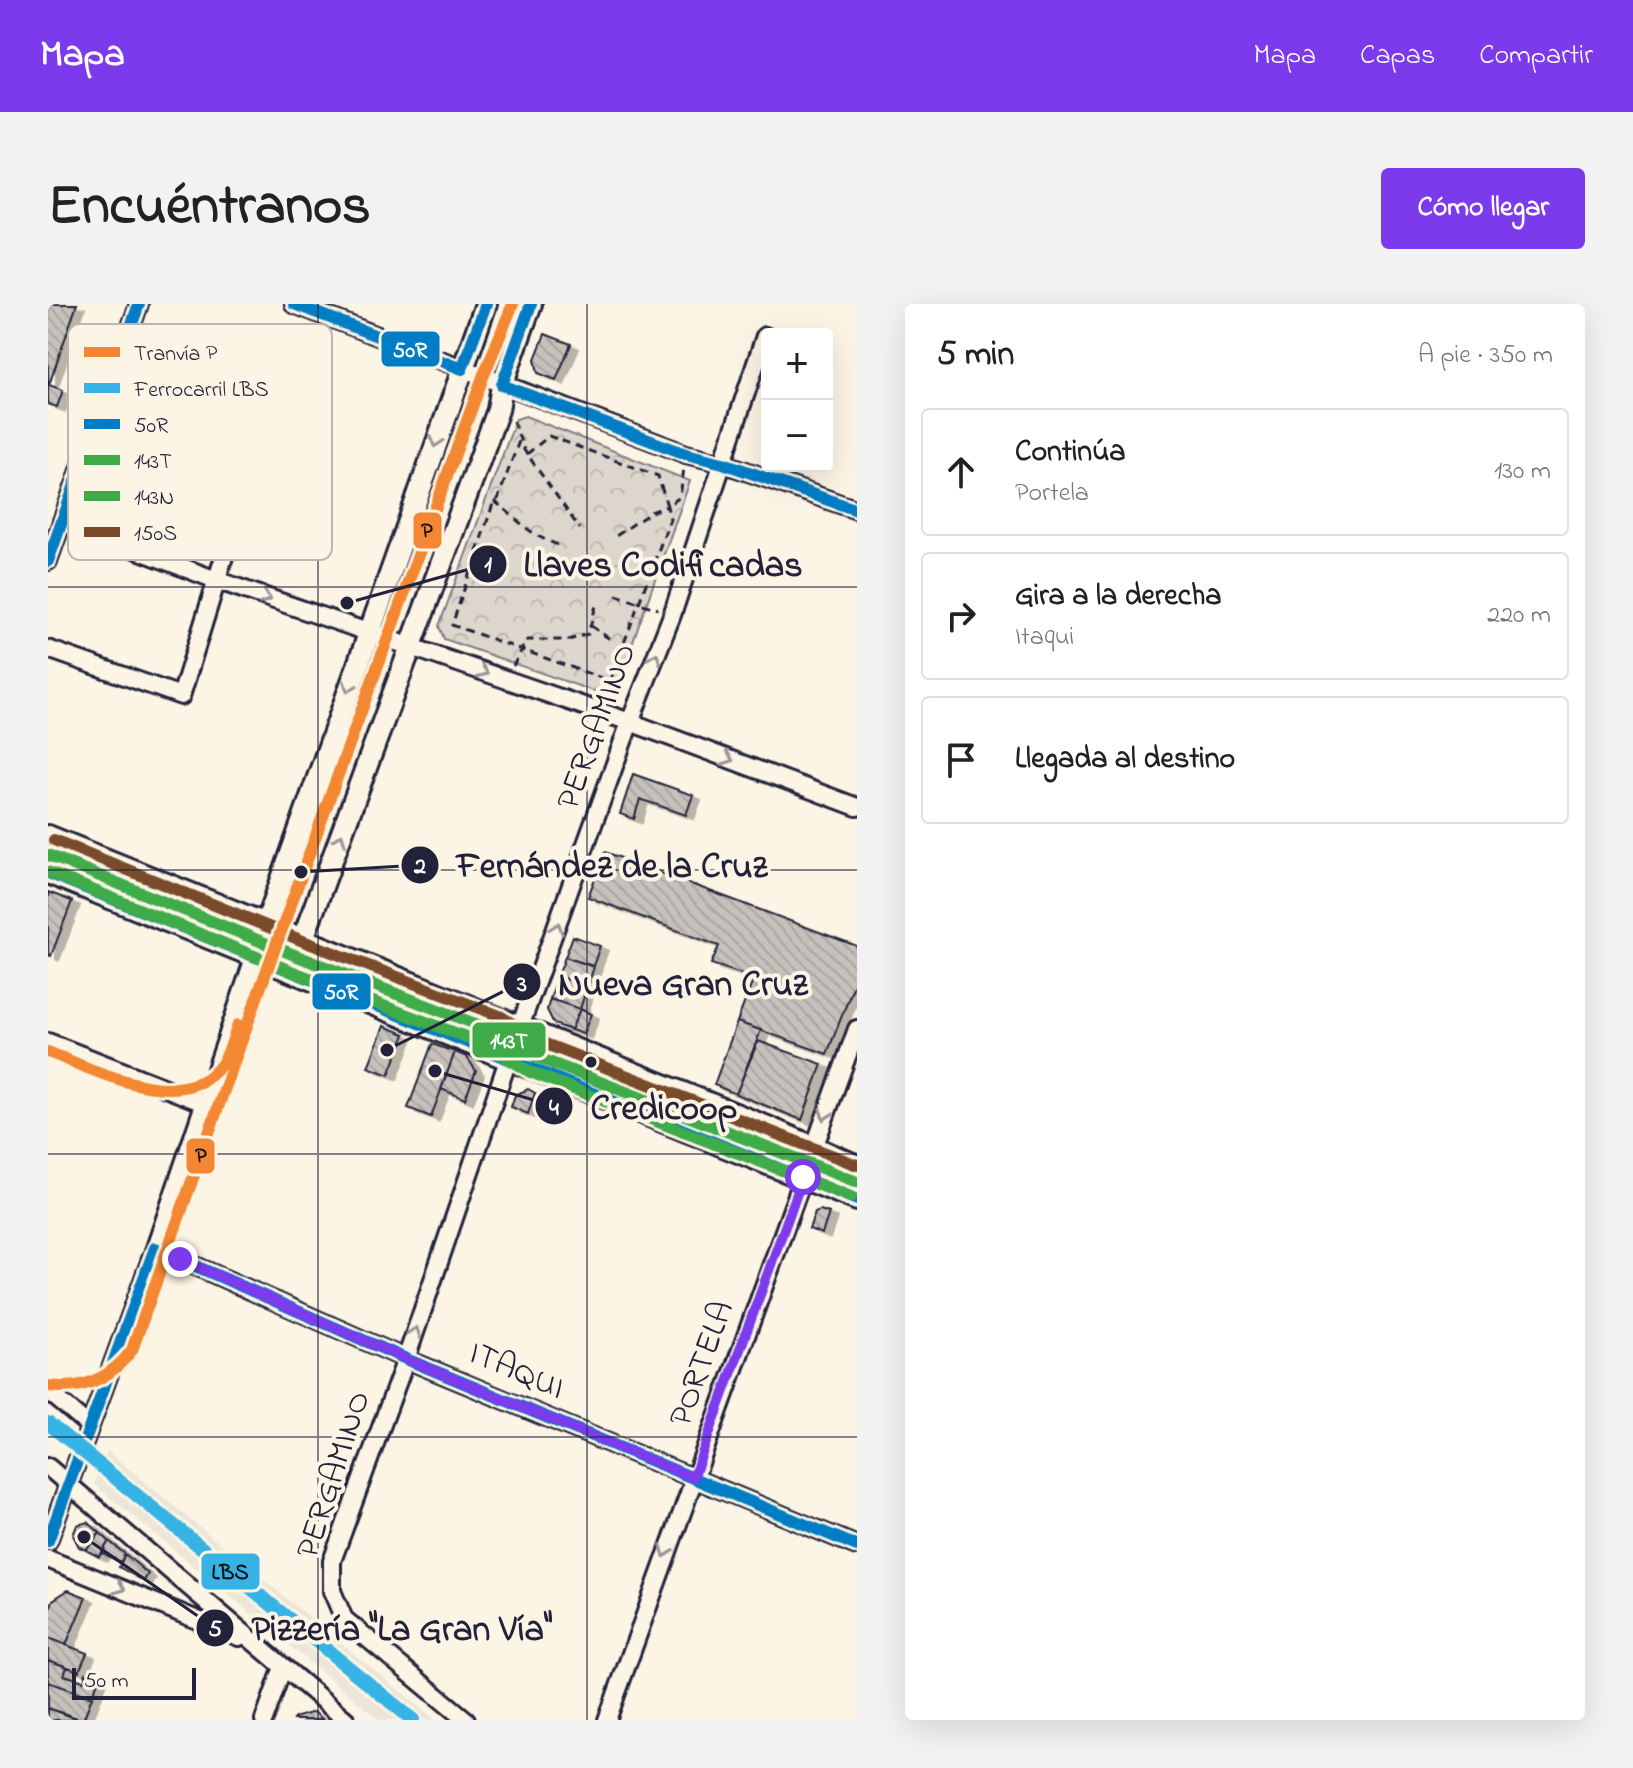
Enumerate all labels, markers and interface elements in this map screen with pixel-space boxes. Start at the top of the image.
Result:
text: Mapa [40,28,125,84]
text: Mapa [1254,36,1316,77]
text: Capas [1360,36,1435,77]
text: Compartir [1479,36,1593,77]
text: Encuéntranos [48,168,371,249]
button: Cómo llegar [1381,168,1585,249]
legend [68,324,332,560]
map controls [761,328,833,472]
button: + [761,328,833,400]
line badge: 50R [380,330,441,368]
text: 5 min [937,331,1014,381]
text: 50R [393,336,428,368]
text: A pie · 350 m [1418,337,1553,375]
text: Tranvía P [134,339,218,371]
text: Ferrocarril LBS [133,375,269,407]
button: − [761,400,833,472]
text: 50R [134,411,169,443]
text: Continúa [1015,431,1125,475]
one-way arrow [430,434,446,448]
text: 143T [134,447,172,479]
icon: ahead [939,450,983,494]
text: 130 m [1494,453,1551,491]
text: Portela [1015,475,1089,513]
text: 143N [134,483,174,515]
line badge: P [412,511,443,550]
text: P [421,517,433,549]
text: 150S [134,519,177,551]
callout: Llaves Codificadas [468,534,819,594]
text: Llaves Codificadas [523,541,803,594]
text: 1 [484,549,492,584]
text: Gira a la derecha [1015,575,1221,619]
one-way arrow [258,588,272,604]
icon: right [939,594,983,638]
text: 220 m [1487,597,1551,635]
text: Itaqui [1015,619,1074,657]
street label: PERGAMINO [545,637,651,817]
one-way arrow [645,652,662,666]
one-way arrow [476,663,490,679]
one-way arrow [343,679,359,693]
icon: arrive [939,738,983,782]
text: Llegada al destino [1015,738,1235,782]
one-way arrow [720,749,734,766]
one-way arrow [330,833,347,847]
callout: Fernández de la Cruz [400,835,783,895]
text: Fernández de la Cruz [454,842,768,895]
text: 2 [413,850,426,885]
one-way arrow [547,922,564,936]
callout: Nueva Gran Cruz [502,952,824,1012]
text: Nueva Gran Cruz [558,960,809,1013]
text: 3 [516,968,527,1003]
line badge: 50R [311,972,372,1011]
text: 50R [324,978,359,1010]
line badge: 143T [471,1021,547,1059]
text: 143T [490,1027,528,1059]
unlabelled marker [583,1054,599,1070]
callout: Credicoop [534,1076,753,1136]
text: Credicoop [591,1084,737,1137]
text: 4 [549,1092,559,1127]
one-way arrow [818,1107,835,1121]
line badge: P [185,1137,216,1175]
text: P [195,1142,207,1174]
route start [785,1159,821,1195]
route end [162,1241,198,1277]
street label: PORTELA [657,1294,749,1434]
one-way arrow [405,1326,422,1340]
street label: ITAQUI [460,1329,572,1415]
street label: PERGAMINO [284,1385,386,1565]
one-way arrow [660,1544,676,1558]
line badge: LBS [200,1552,261,1591]
text: LBS [211,1558,249,1590]
one-way arrow [112,1579,126,1595]
callout: Pizzería "La Gran Vía" [195,1598,568,1658]
text: Pizzería "La Gran Vía" [252,1605,553,1658]
text: 5 [208,1613,222,1648]
scale bar [72,1664,196,1700]
text: 50 m [84,1666,129,1698]

